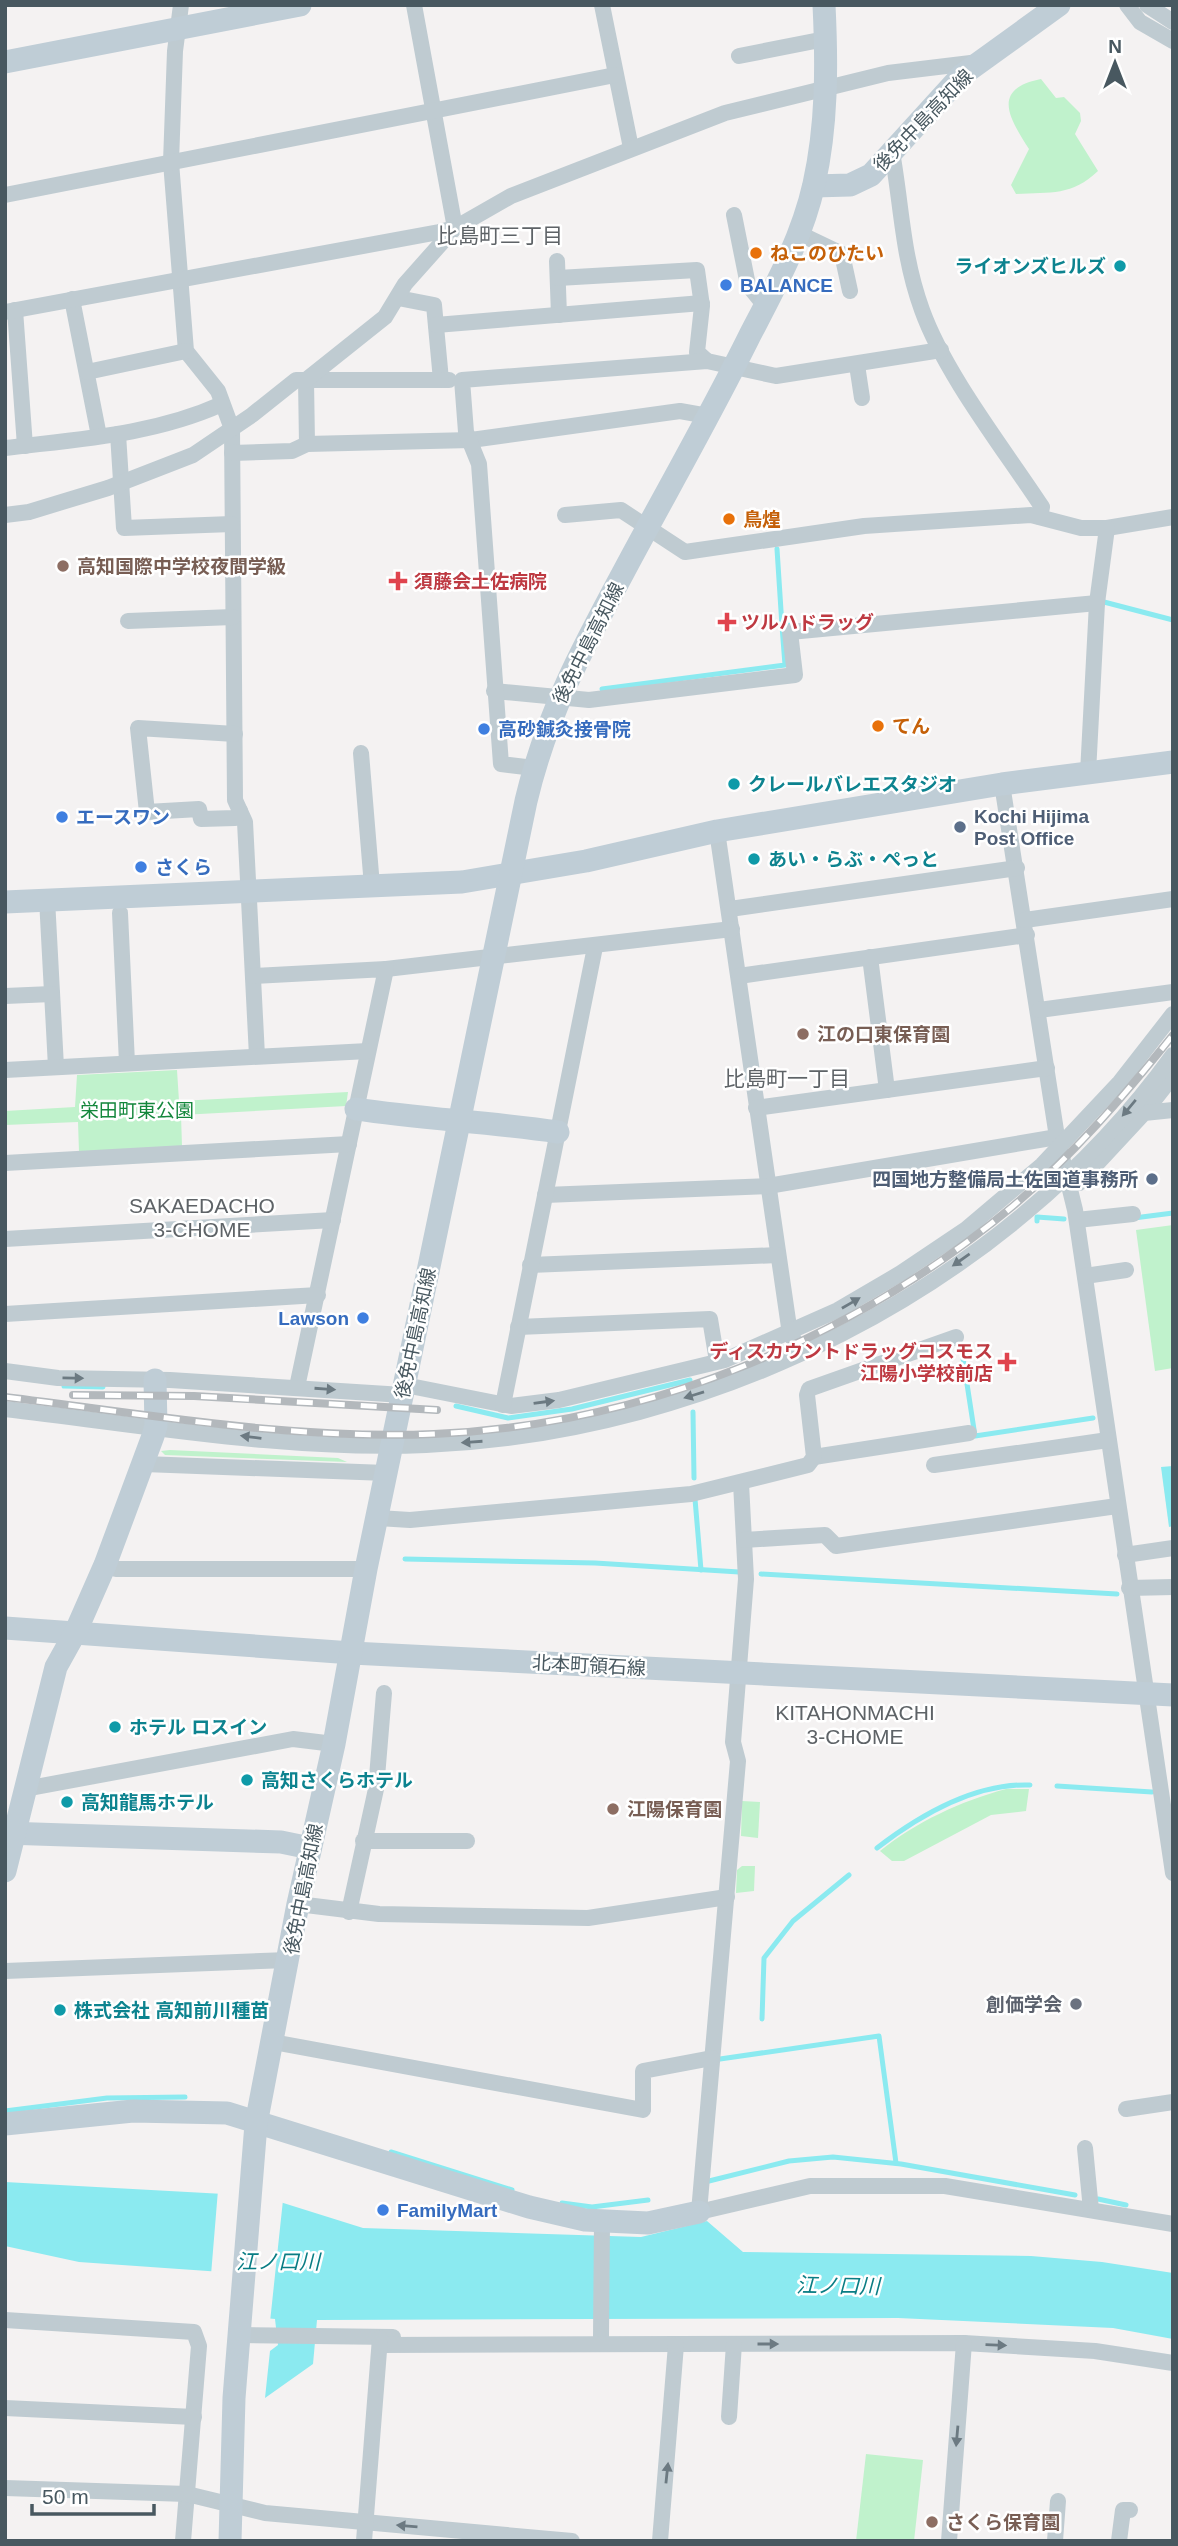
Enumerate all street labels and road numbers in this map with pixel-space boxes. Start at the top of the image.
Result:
street label: 後免中島高知線 [870,65,977,175]
street label: 後免中島高知線 [549,579,628,707]
street label: 後免中島高知線 [391,1266,440,1400]
street label: 北本町領石線 [531,1652,646,1679]
street label: 後免中島高知線 [280,1822,326,1956]

